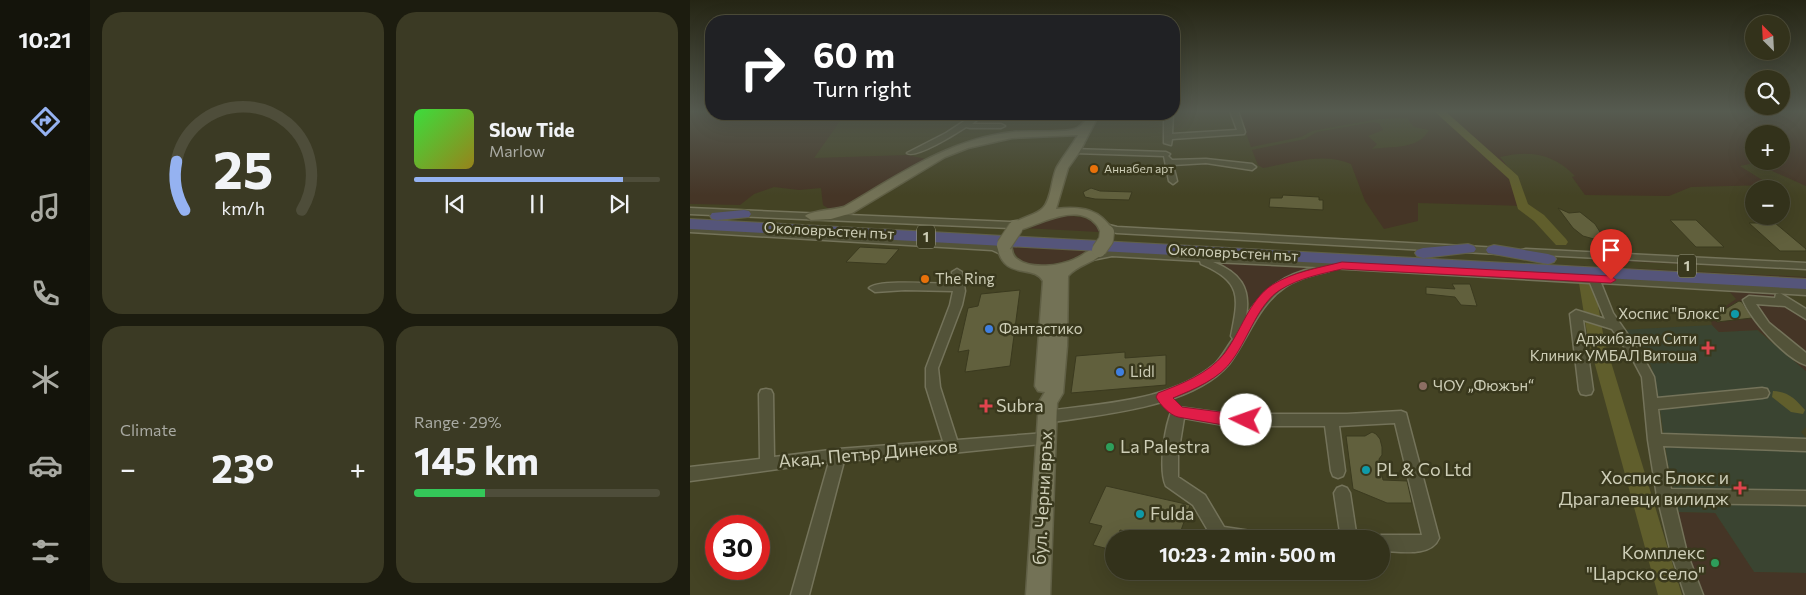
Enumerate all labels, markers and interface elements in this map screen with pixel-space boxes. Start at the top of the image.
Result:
north arrow [1745,15,1790,60]
map controls [1745,15,1790,225]
text: 10:21 [19,26,71,53]
text: 60 m [813,32,895,75]
icon: right [730,35,795,100]
button: search [1745,70,1790,115]
text: Turn right [813,75,911,102]
icon: directions [28,104,63,139]
text: Slow Tide [489,118,575,141]
button: + [1745,125,1790,170]
text: 25 [213,136,273,200]
text: Marlow [489,141,545,160]
place label: Аннабел арт [1104,161,1174,175]
marker: Аннабел арт [1088,163,1100,175]
button: − [1745,180,1790,225]
icon: music [28,190,63,225]
icon: previous [441,190,469,218]
icon: pause [523,190,551,218]
icon: next [605,190,633,218]
text: km/h [221,197,265,219]
street label: Околовръстен път [763,218,895,242]
road number: 1 [917,226,935,248]
pin [1590,229,1632,280]
icon: arrive [1597,236,1625,264]
street label: Околовръстен път [1167,240,1299,264]
road number: 1 [1678,255,1696,278]
place label: The Ring [935,269,995,287]
marker: The Ring [919,273,931,285]
icon: phone [28,276,63,311]
place label: Хоспис "Блокс" [1618,304,1725,322]
marker: Хоспис "Блокс" [1729,308,1741,320]
place label: Фантастико [999,319,1083,337]
marker: Фантастико [983,323,995,335]
place label: Аджибадем Сити Клиник УМБАЛ Витоша [1530,329,1697,364]
marker: Аджибадем Сити Клиник УМБАЛ Витоша [1701,341,1715,355]
icon: climate [28,362,63,397]
place label: Lidl [1130,362,1155,380]
marker: Lidl [1114,366,1126,378]
place label: ЧОУ „Фюжън“ [1433,376,1534,394]
marker: ЧОУ „Фюжън“ [1417,380,1429,392]
position arrow [1219,393,1271,445]
place label: Subra [996,394,1044,416]
marker: Subra [980,400,992,412]
text: Range · 29% [414,412,502,431]
text: Climate [120,420,176,439]
street label: бул. Черни връх [1028,430,1057,566]
street label: Акад. Петър Динеков [777,434,958,472]
place label: La Palestra [1120,435,1210,457]
text: 145 km [414,436,539,483]
marker: La Palestra [1104,441,1116,453]
text: 23° [211,444,274,491]
icon: car [28,448,63,483]
text: − [120,451,136,485]
text: + [350,451,366,485]
place label: PL & Co Ltd [1376,458,1472,480]
marker: PL & Co Ltd [1360,464,1372,476]
place label: Хоспис Блокс и Драгалевци вилидж [1559,466,1729,509]
marker: Хоспис Блокс и Драгалевци вилидж [1733,481,1747,495]
place label: Fulda [1150,502,1195,524]
marker: Fulda [1134,508,1146,520]
speed limit sign: 30 [705,515,770,580]
icon: filters [28,534,63,569]
place label: Комплекс "Царско село" [1586,541,1705,584]
text: 10:23 · 2 min · 500 m [1159,543,1336,566]
marker: Комплекс "Царско село" [1709,557,1721,569]

